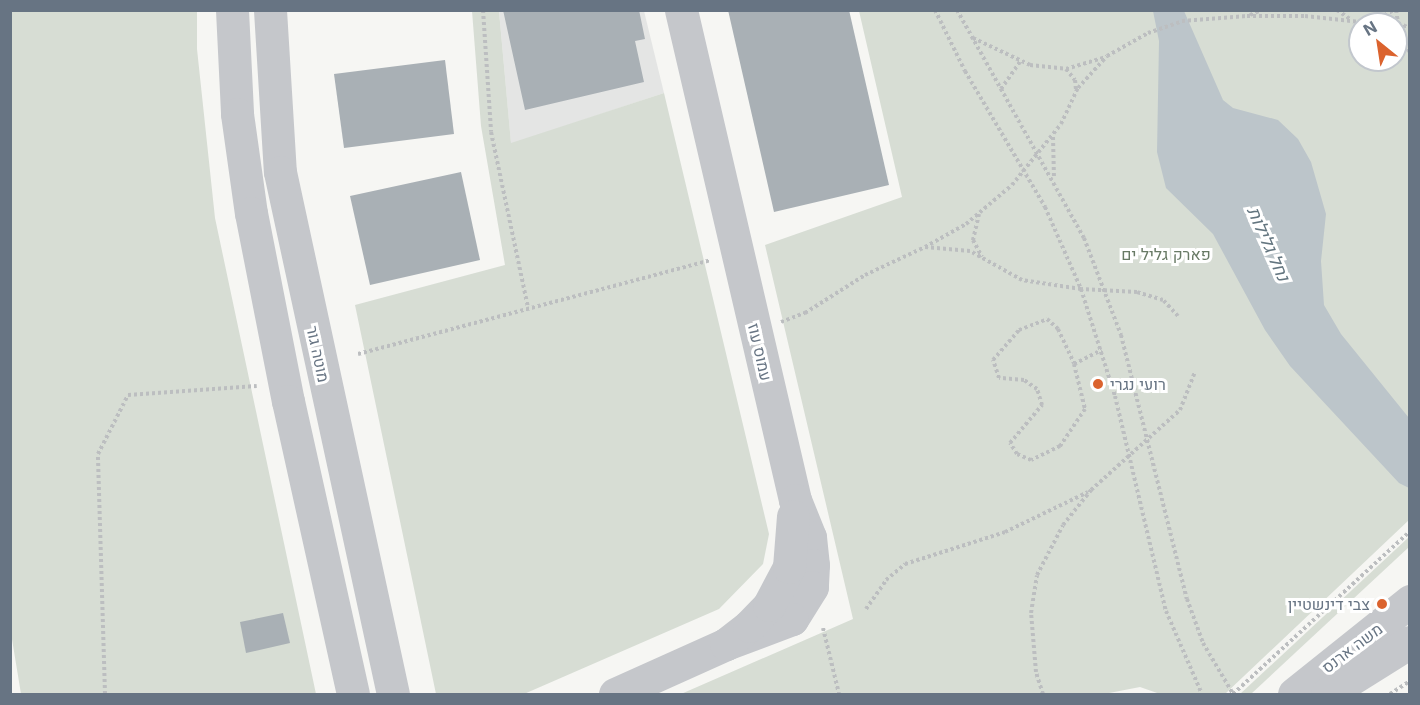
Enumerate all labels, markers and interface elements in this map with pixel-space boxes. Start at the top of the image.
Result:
north arrow [1348,12,1408,72]
text: N [1360,16,1380,40]
water label: נחל גלילות [1242,203,1294,285]
park label: פארק גליל ים [1121,244,1211,264]
street label: עמוס עוז [744,321,776,383]
street label: מוטה גור [303,324,333,384]
place label: רועי נגרי [1110,374,1166,394]
marker: רועי נגרי [1091,377,1105,391]
place label: צבי דינשטיין [1288,594,1370,614]
marker: צבי דינשטיין [1375,597,1389,611]
street label: משה ארנס [1318,619,1386,677]

